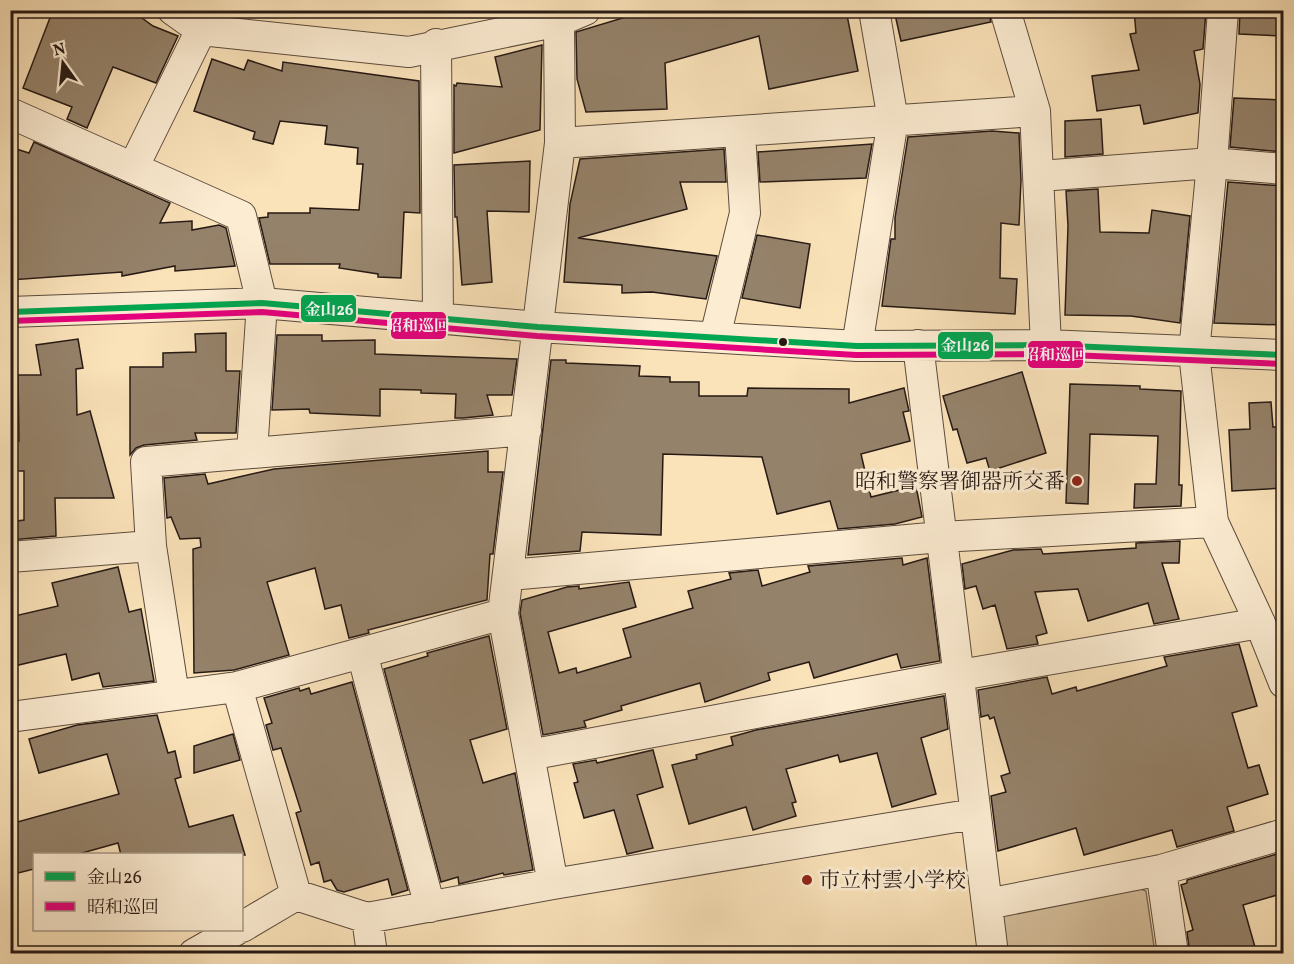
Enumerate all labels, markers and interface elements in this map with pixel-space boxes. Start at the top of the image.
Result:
north arrow [33,33,93,93]
text: N [51,38,68,63]
line badge: 金山26 [300,294,357,323]
text: 金山26 [304,300,354,322]
line badge: 昭和巡回 [390,311,447,340]
text: 昭和巡回 [386,316,450,338]
line badge: 金山26 [937,331,994,360]
unlabelled marker [777,336,789,348]
text: 金山26 [940,336,990,358]
line badge: 昭和巡回 [1027,340,1084,369]
text: 昭和巡回 [1023,345,1087,367]
place label: 昭和警察署御器所交番 [855,468,1065,497]
marker: 昭和警察署御器所交番 [1070,474,1084,488]
legend [33,853,243,931]
text: 金山26 [87,866,142,891]
place label: 市立村雲小学校 [819,867,966,896]
marker: 市立村雲小学校 [800,873,814,887]
text: 昭和巡回 [87,896,159,921]

